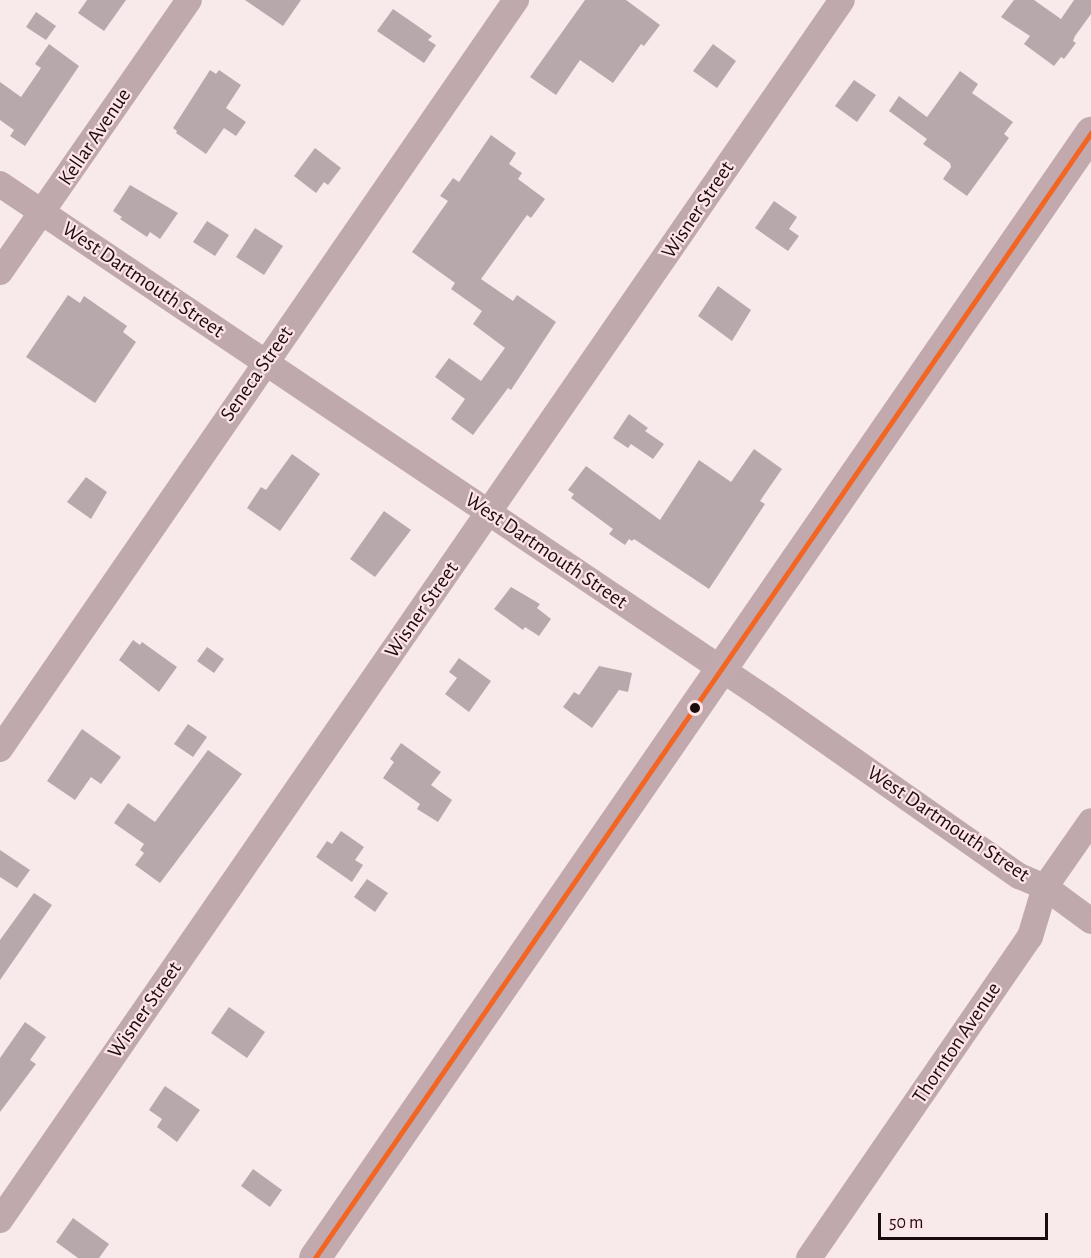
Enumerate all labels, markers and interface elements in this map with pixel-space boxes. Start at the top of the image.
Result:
street label: Kellar Avenue [53,84,137,190]
street label: Wisner Street [656,157,740,263]
street label: West Dartmouth Street [57,216,229,344]
street label: Seneca Street [215,322,299,426]
street label: West Dartmouth Street [460,487,632,615]
street label: Wisner Street [380,557,464,663]
unlabelled marker [689,702,701,714]
street label: West Dartmouth Street [862,760,1034,888]
street label: Wisner Street [103,957,187,1063]
street label: Thornton Avenue [907,978,1007,1108]
scale bar [881,1201,1050,1239]
text: 50 m [889,1214,923,1232]

